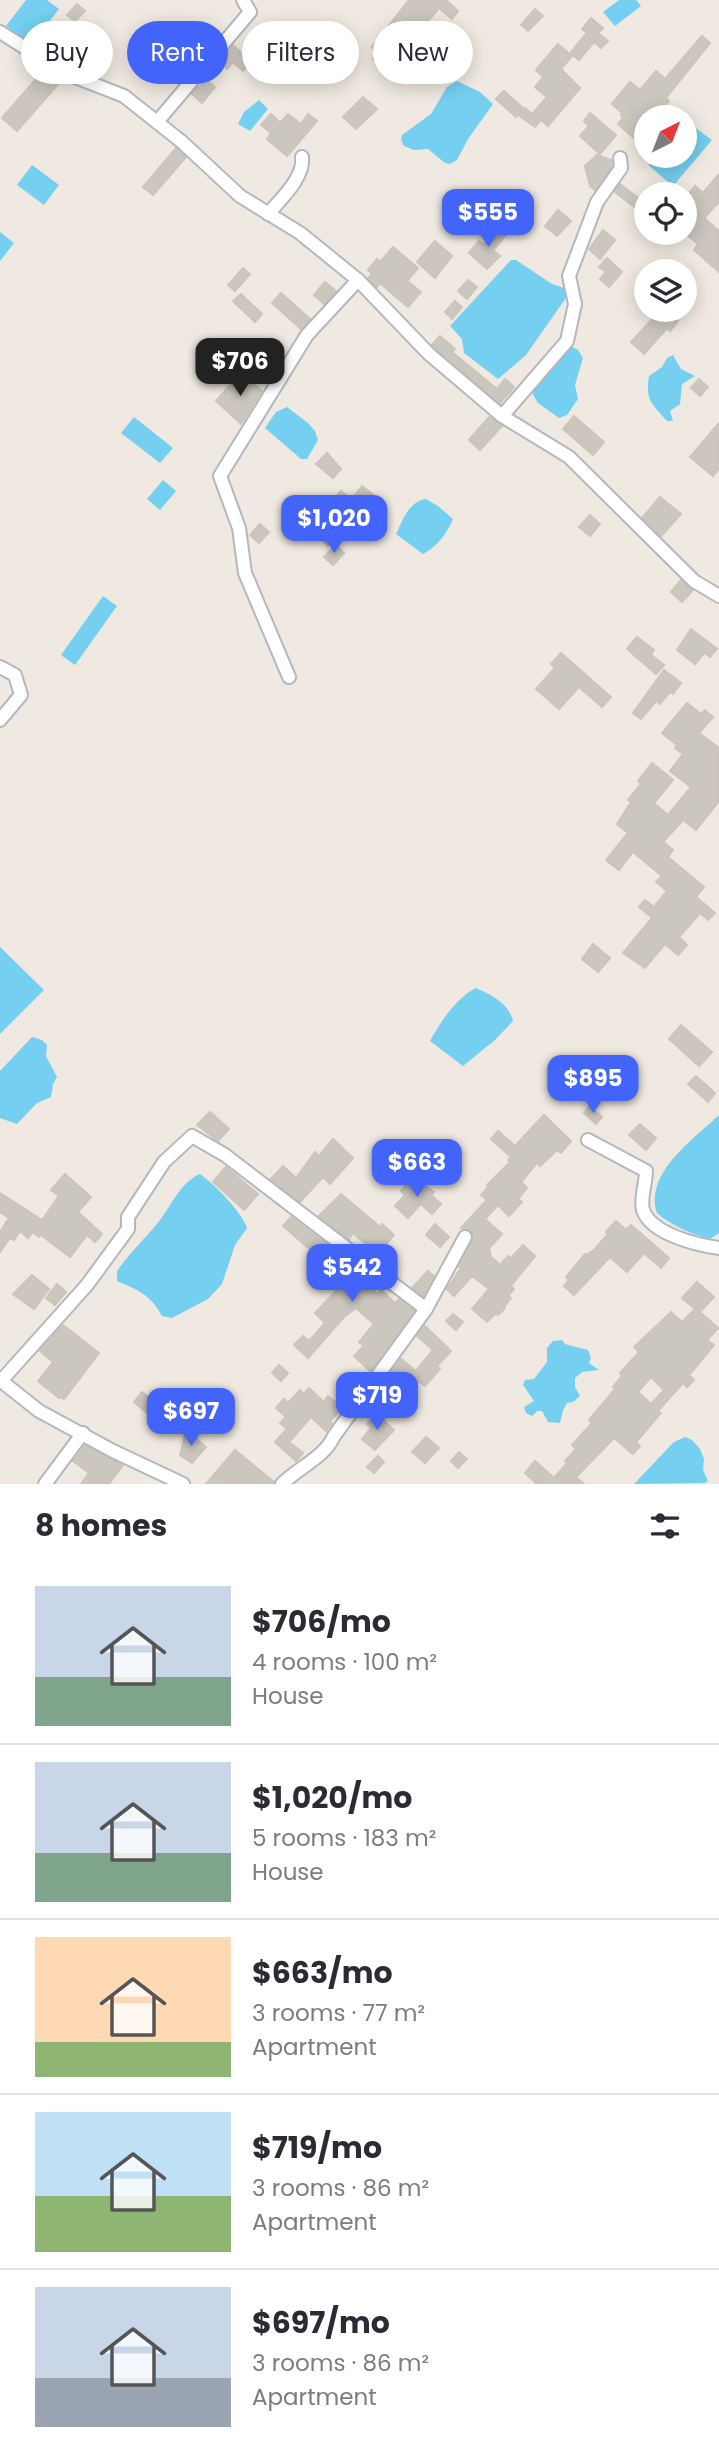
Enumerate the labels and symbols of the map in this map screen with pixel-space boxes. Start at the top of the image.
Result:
north arrow [634,105,696,168]
pin: $555 [447,190,529,249]
pin: $706 [199,338,281,398]
pin: $1,020 [277,496,391,555]
pin: $895 [552,1056,634,1115]
pin: $663 [376,1140,458,1199]
pin: $542 [311,1244,393,1304]
pin: $719 [336,1372,418,1432]
pin: $697 [150,1388,232,1448]

